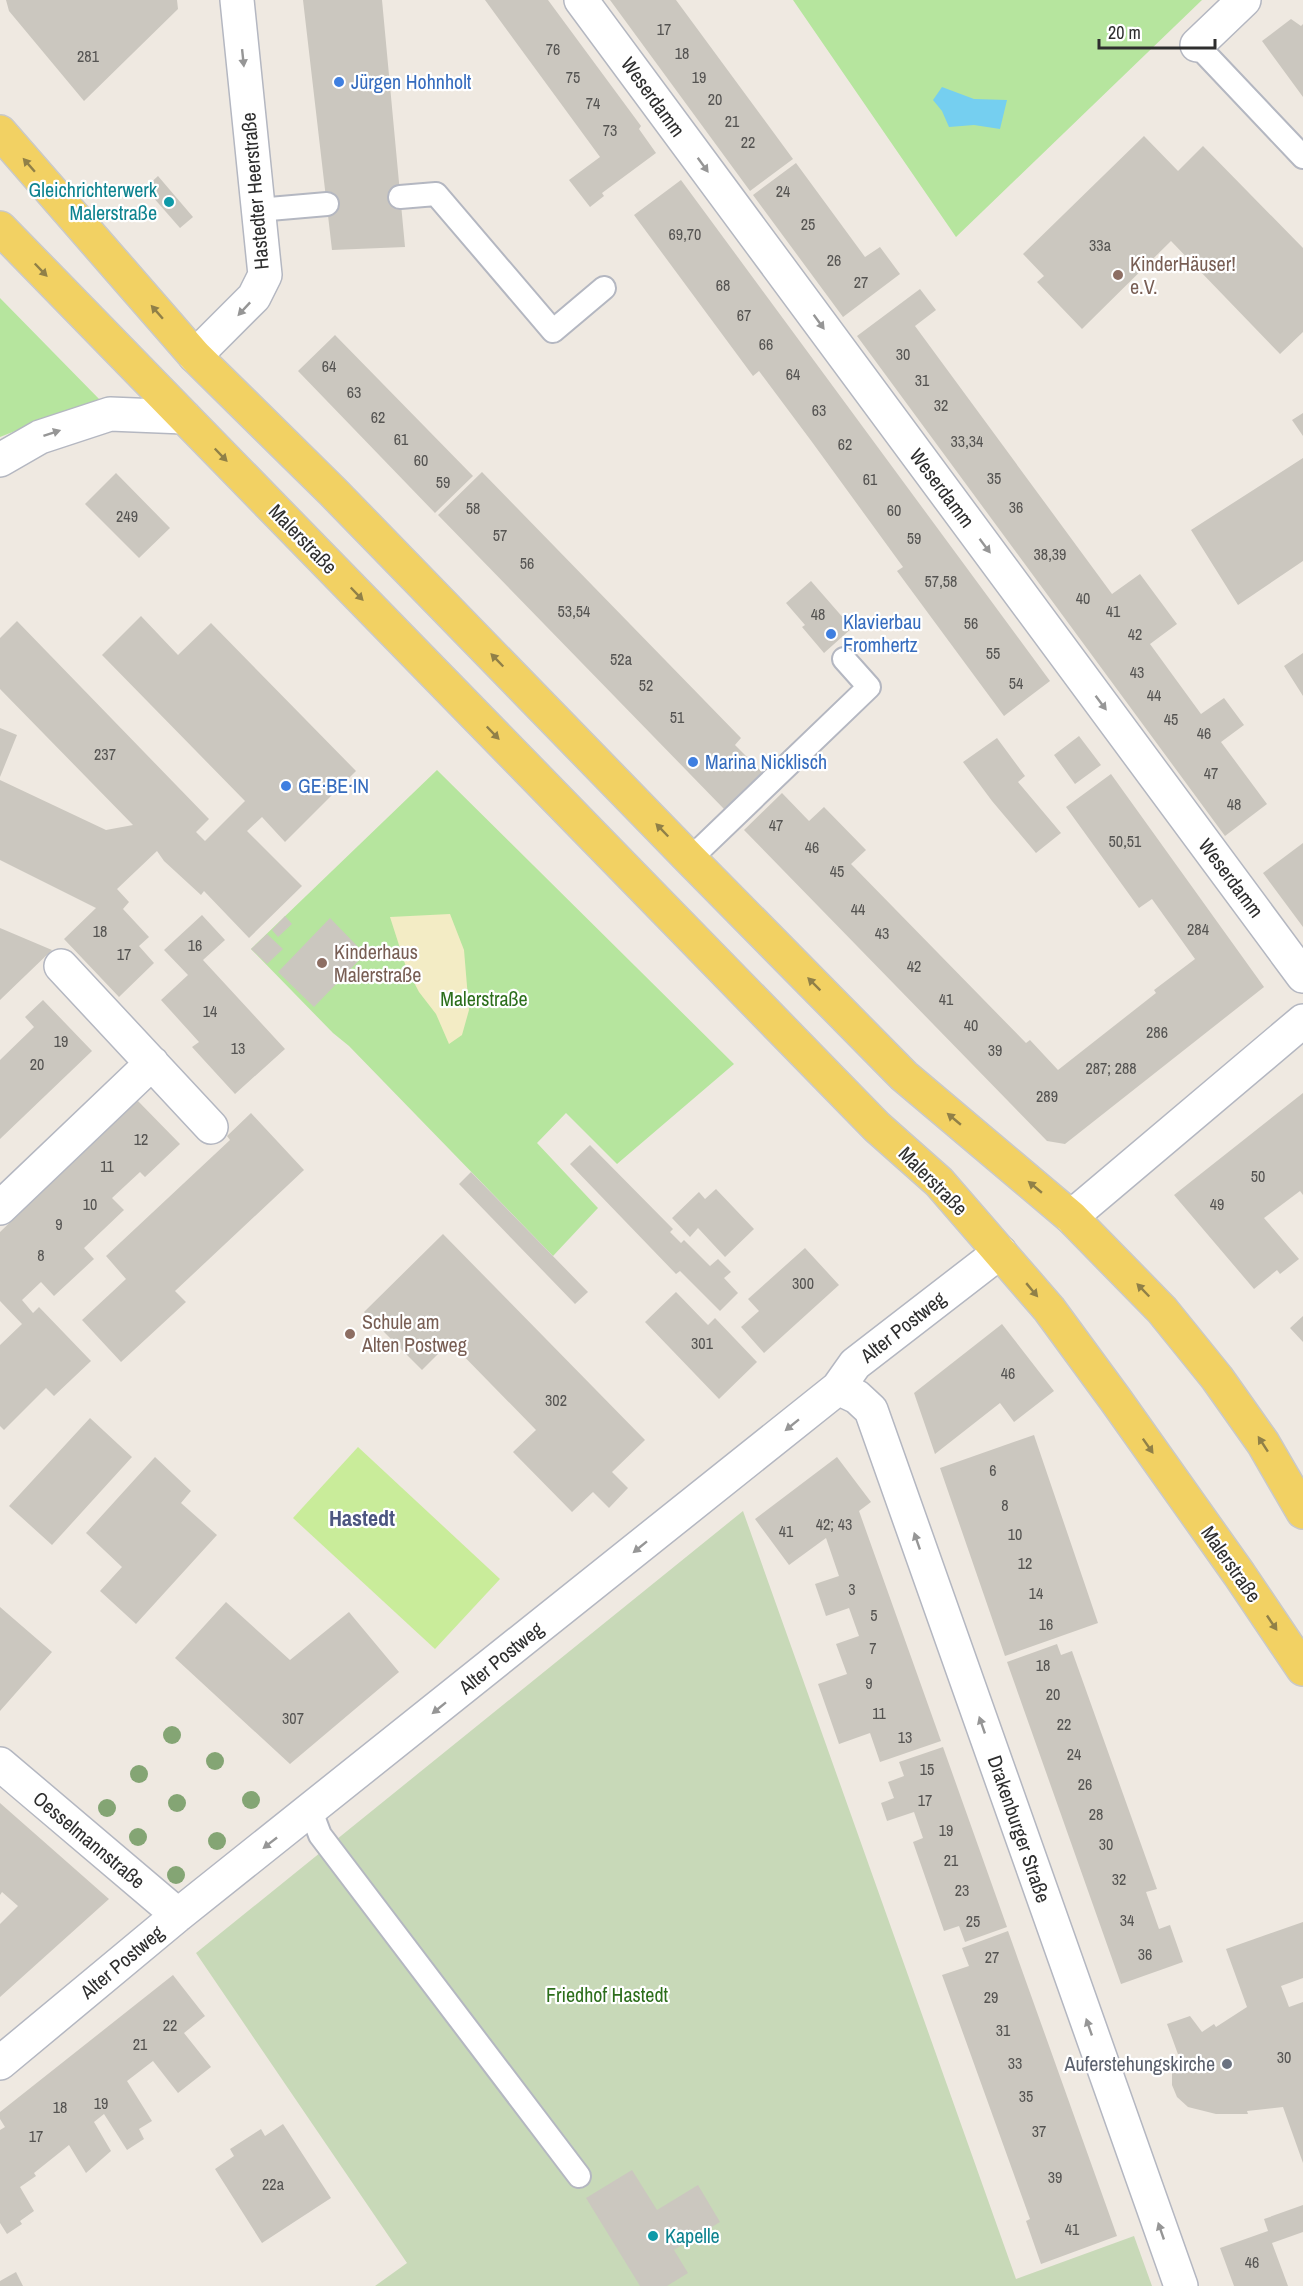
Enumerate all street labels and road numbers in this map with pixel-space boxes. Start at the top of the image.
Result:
street label: Weserdamm [615,51,692,142]
street label: Hastedter Heerstraße [234,111,275,271]
street label: Weserdamm [904,443,981,533]
street label: Malerstraße [263,498,343,579]
street label: Weserdamm [1193,833,1270,923]
street label: Malerstraße [893,1140,974,1221]
street label: Alter Postweg [854,1285,951,1369]
street label: Malerstraße [1195,1520,1268,1607]
street label: Alter Postweg [452,1615,548,1701]
street label: Drakenburger Straße [982,1752,1057,1906]
street label: Oesselmannstraße [28,1785,151,1894]
street label: Alter Postweg [73,1919,169,2005]

